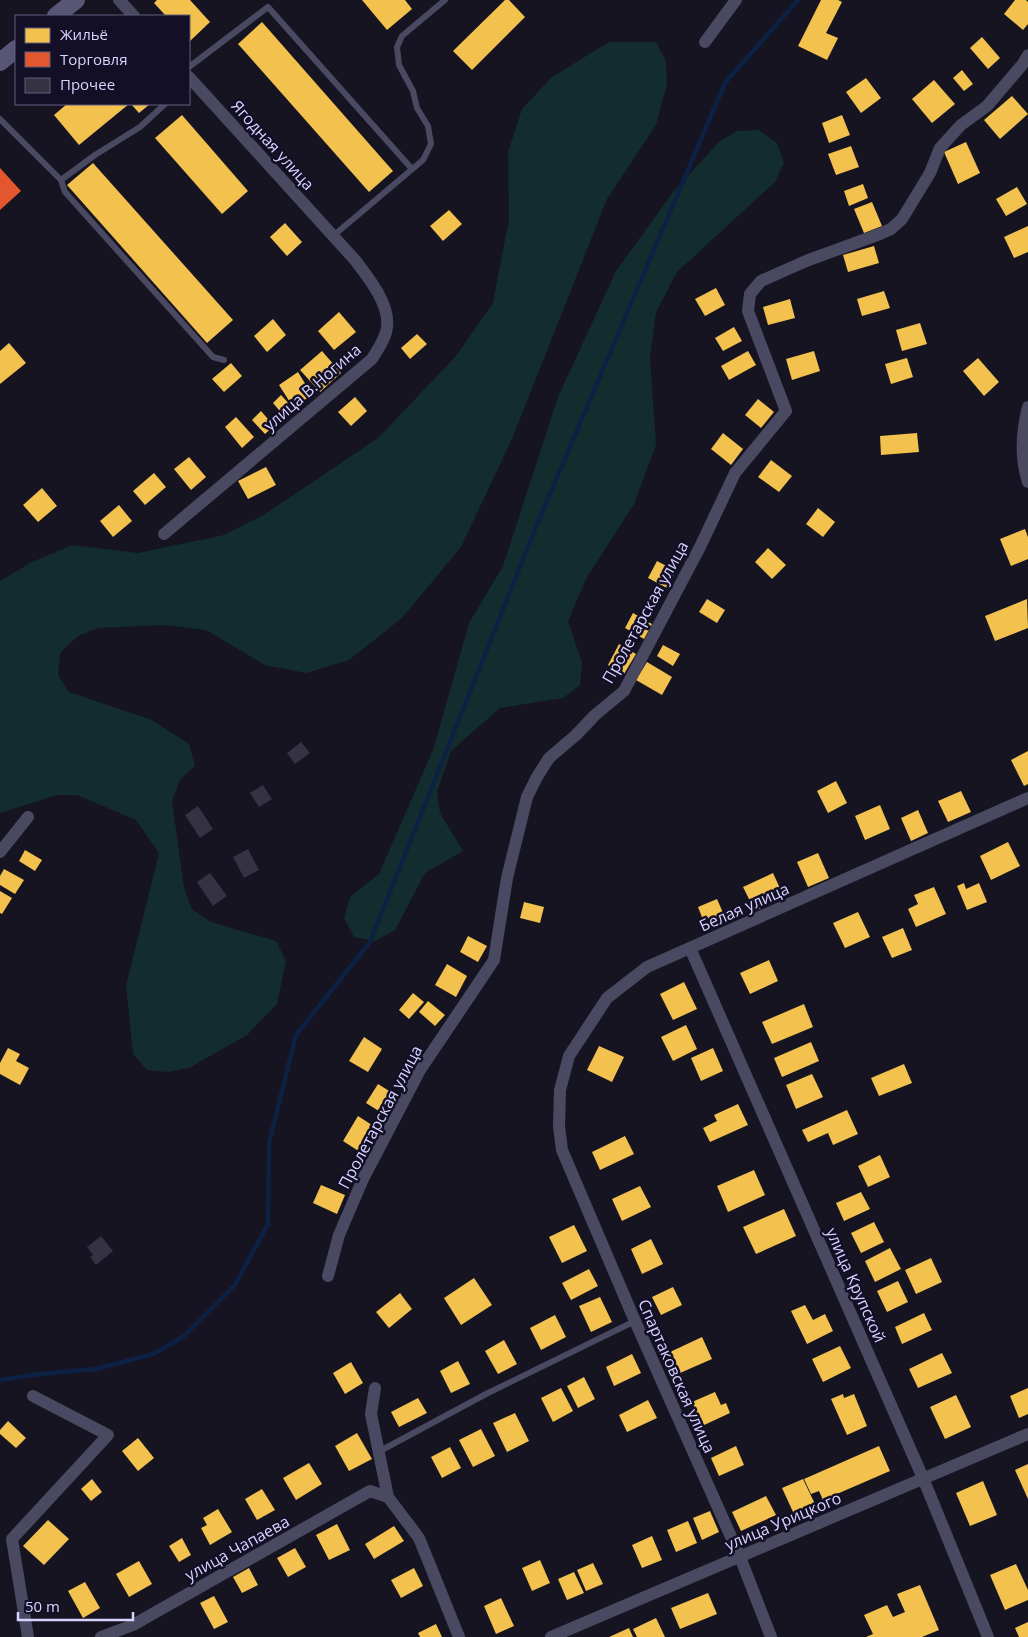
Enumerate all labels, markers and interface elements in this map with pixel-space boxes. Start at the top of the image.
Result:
legend [15,15,190,105]
text: Жильё [60,24,108,44]
text: Торговля [60,49,127,69]
text: Прочее [60,74,115,94]
street label: Ягодная улица [227,95,319,195]
street label: улица В.Ногина [259,339,365,435]
street label: Пролетарская улица [597,537,693,687]
street label: Белая улица [696,877,792,937]
street label: Пролетарская улица [333,1041,427,1193]
street label: улица Крупской [821,1224,891,1346]
street label: Спартаковская улица [633,1296,721,1456]
street label: улица Урицкого [721,1487,845,1555]
street label: улица Чапаева [181,1510,293,1586]
scale bar [18,1590,132,1622]
text: 50 m [25,1596,60,1616]

